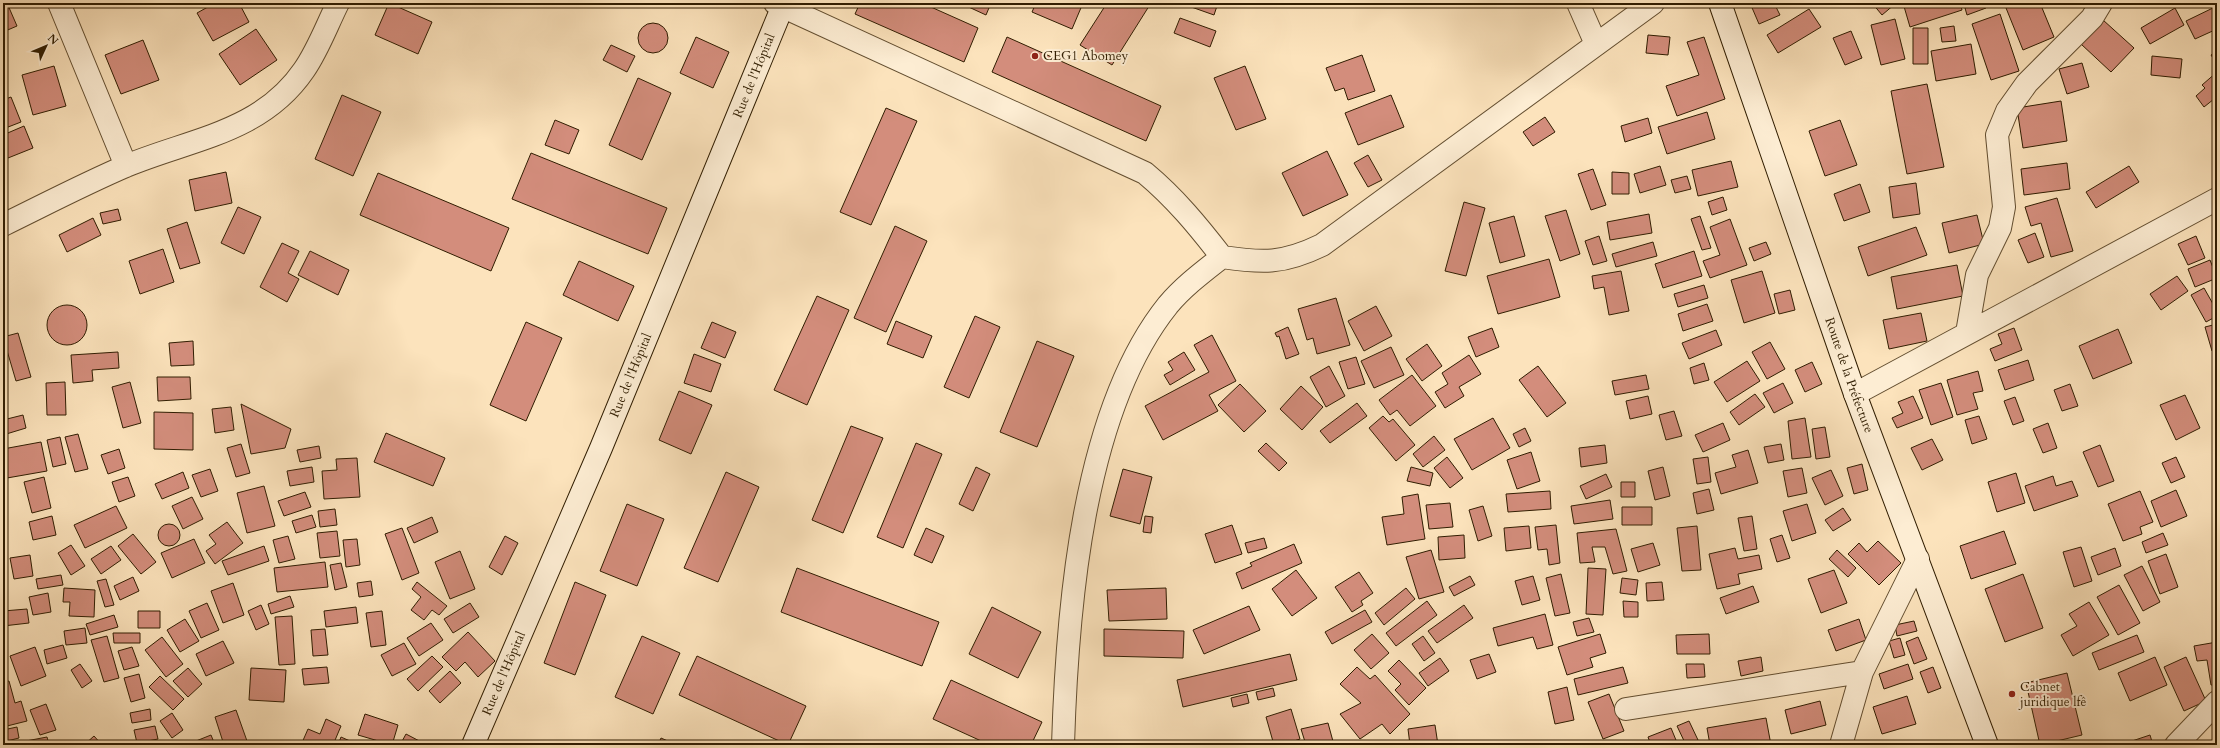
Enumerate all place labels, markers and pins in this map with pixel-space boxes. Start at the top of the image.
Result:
place label: CEG1 Abomey [1043,47,1129,65]
marker: CEG1 Abomey [1030,51,1040,61]
place label: Cabnet juridique lfê [2018,678,2087,711]
marker: Cabnet juridique lfê [2007,689,2017,699]

